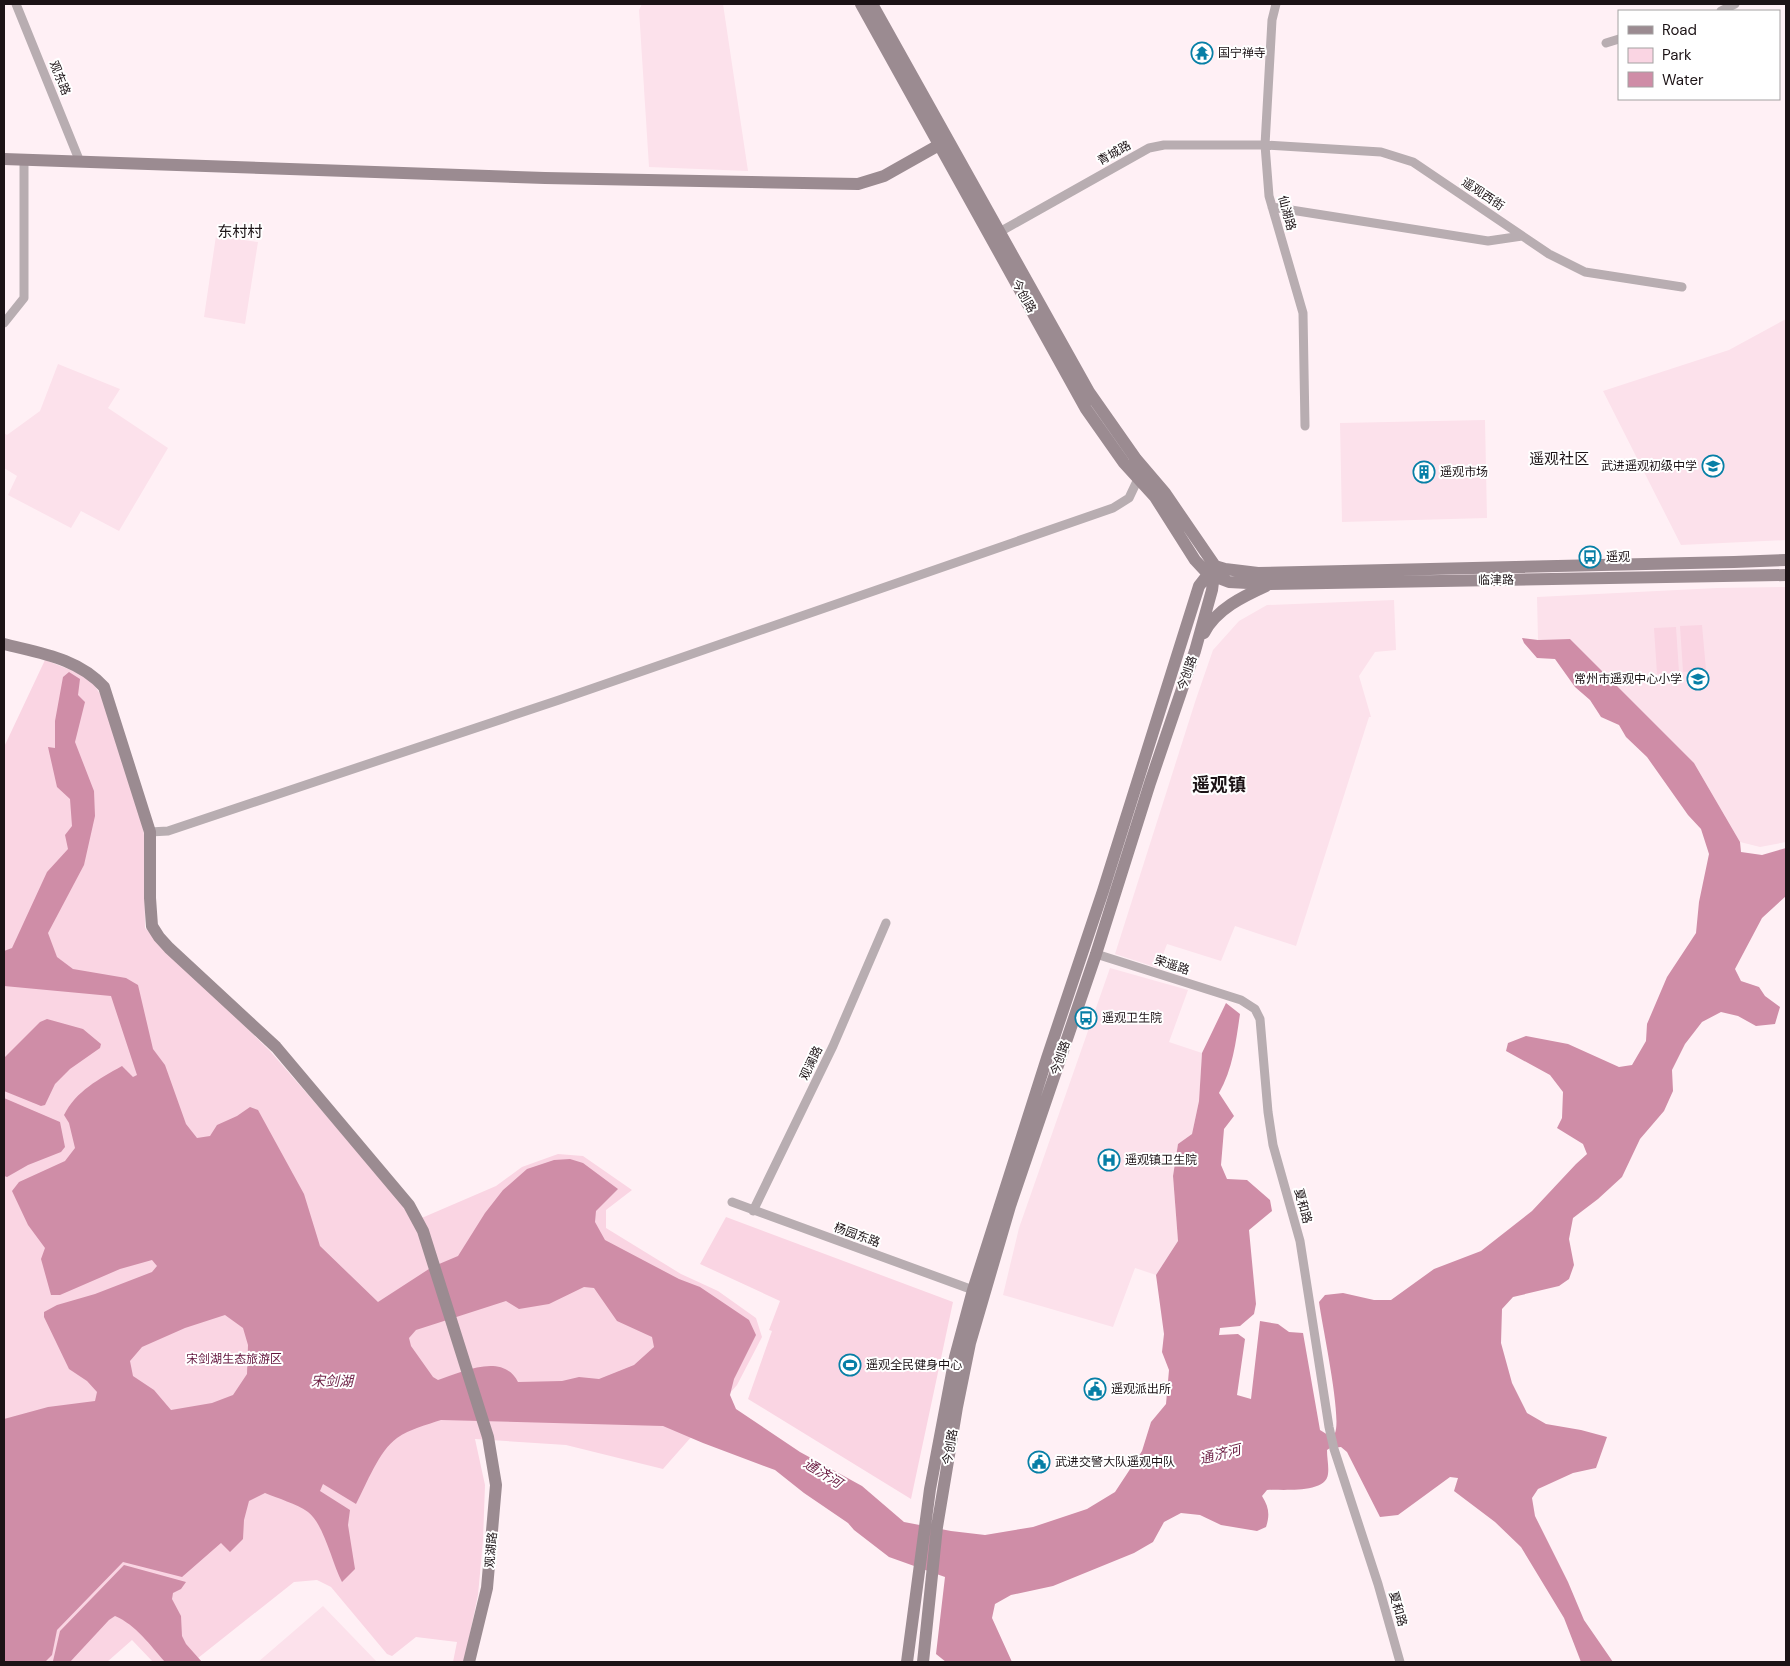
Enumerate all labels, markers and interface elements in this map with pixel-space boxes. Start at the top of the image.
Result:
legend [1618,10,1780,100]
text: Road [1662,20,1697,40]
temple icon: 国宁禅寺 [1190,41,1214,65]
place label: 国宁禅寺 [1218,45,1266,61]
text: Park [1662,45,1692,65]
street label: 观东路 [46,58,74,98]
text: Water [1662,70,1704,90]
street label: 青城路 [1094,137,1134,169]
street label: 遥观西街 [1459,174,1507,214]
street label: 仙湖路 [1275,194,1299,232]
district label: 东村村 [217,222,263,242]
street label: 今创路 [1008,276,1040,316]
district label: 遥观社区 [1529,449,1589,469]
school or university icon: 武进遥观初级中学 [1701,454,1725,478]
place label: 武进遥观初级中学 [1601,458,1697,474]
building icon: 遥观市场 [1412,460,1436,484]
place label: 遥观市场 [1440,464,1488,480]
bus stop icon: 遥观 [1578,545,1602,569]
place label: 遥观 [1606,549,1630,565]
street label: 临津路 [1478,572,1514,588]
street label: 今创路 [1174,653,1200,693]
school or university icon: 常州市遥观中心小学 [1686,667,1710,691]
place label: 常州市遥观中心小学 [1574,671,1682,687]
district label: 遥观镇 [1192,773,1246,797]
street label: 荣遥路 [1152,952,1192,978]
bus stop icon: 遥观卫生院 [1074,1006,1098,1030]
place label: 遥观卫生院 [1102,1010,1162,1026]
street label: 今创路 [1047,1038,1073,1078]
street label: 观澜路 [796,1043,826,1083]
hospital icon: 遥观镇卫生院 [1097,1148,1121,1172]
place label: 遥观镇卫生院 [1125,1152,1197,1168]
street label: 夏和路 [1291,1187,1315,1225]
street label: 杨园东路 [832,1219,882,1251]
park label: 宋剑湖生态旅游区 [186,1351,282,1367]
sports icon: 遥观全民健身中心 [838,1353,862,1377]
place label: 遥观全民健身中心 [866,1357,962,1373]
water label: 宋剑湖 [311,1372,355,1390]
public building icon: 遥观派出所 [1083,1377,1107,1401]
place label: 遥观派出所 [1111,1381,1171,1397]
street label: 今创路 [939,1428,961,1466]
water label: 通济河 [1197,1439,1245,1468]
public building icon: 武进交警大队遥观中队 [1027,1450,1051,1474]
water label: 通济河 [800,1454,848,1493]
place label: 武进交警大队遥观中队 [1055,1454,1175,1470]
street label: 观湖路 [481,1531,501,1569]
street label: 夏和路 [1385,1589,1411,1629]

